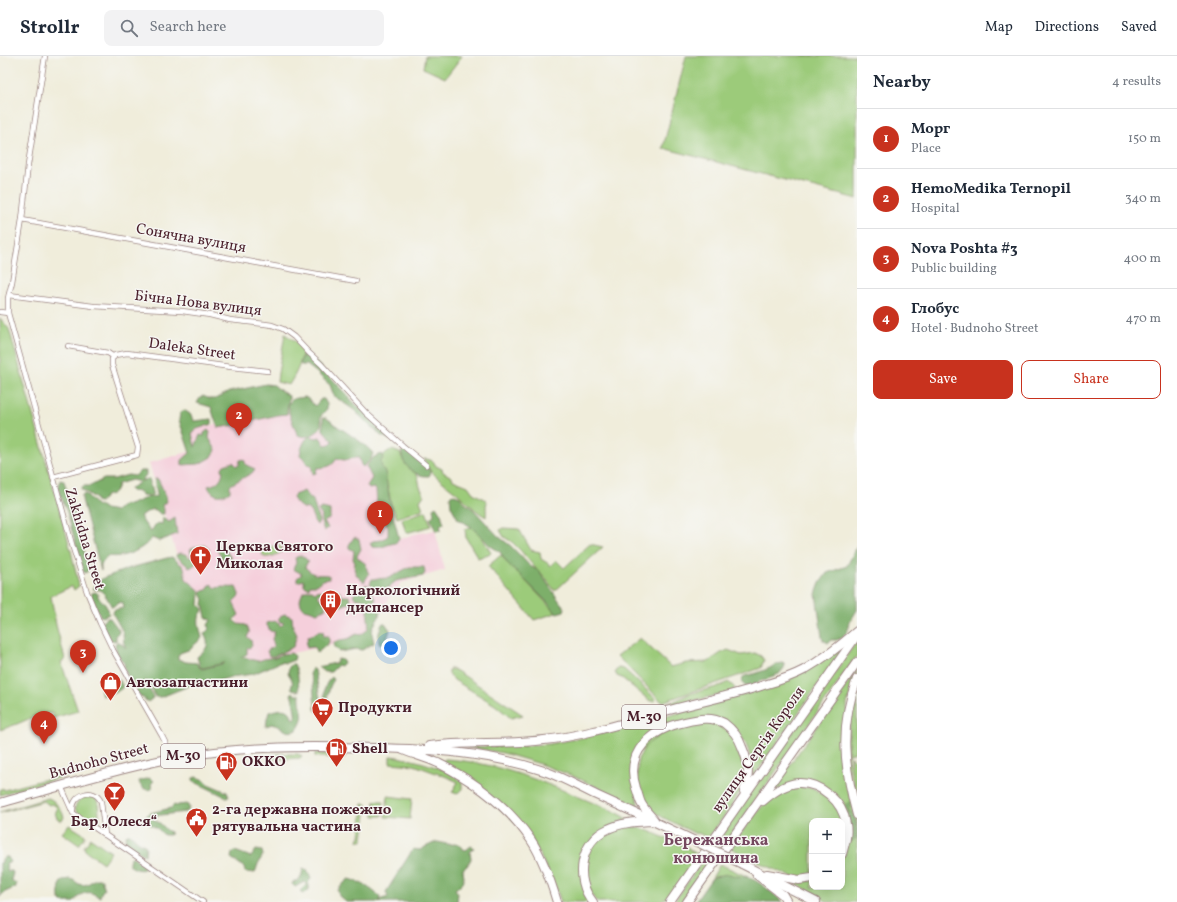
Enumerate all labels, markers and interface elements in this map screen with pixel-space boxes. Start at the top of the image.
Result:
search box [104,10,384,46]
text: Strollr [20,15,80,41]
icon: search [118,17,140,39]
text: Search here [150,17,226,38]
text: Map [985,18,1013,37]
text: Directions [1035,18,1099,37]
text: Saved [1121,18,1157,37]
text: Nearby [873,71,931,94]
text: 4 results [1112,73,1161,91]
text: Морг [911,119,950,140]
text: 1 [883,130,889,148]
text: 150 m [1128,130,1161,148]
text: Place [911,140,941,158]
text: HemoMedika Ternopil [911,179,1071,200]
text: 2 [883,190,889,208]
text: 340 m [1125,190,1161,208]
text: Hospital [911,200,960,218]
street label: Сонячна вулиця [134,219,248,259]
text: Nova Poshta #3 [911,239,1018,260]
text: 3 [883,250,889,268]
text: 400 m [1124,250,1161,268]
text: Public building [911,260,997,278]
street label: Бічна Нова вулиця [133,286,263,322]
text: Глобус [911,299,959,320]
text: 4 [882,310,890,328]
text: 470 m [1126,310,1161,328]
text: Hotel · Budnoho Street [911,320,1039,338]
street label: Daleka Street [147,333,237,367]
button: Save [873,360,1013,399]
button: Share [1021,360,1161,399]
pin: 2 [226,403,252,436]
street label: Zakhidna Street [58,485,110,593]
pin: 1 [367,501,393,534]
place label: Церква Святого Миколая [216,537,334,575]
church icon: Церква Святого Миколая [188,543,214,576]
place label: Наркологічний диспансер [346,581,460,619]
building icon: Наркологічний диспансер [318,587,344,620]
your location [381,638,401,658]
pin: 3 [70,640,96,673]
shop icon: Автозапчастини [97,670,123,703]
place label: Автозапчастини [126,673,248,694]
street label: вулиця Сергія Короля [707,683,811,817]
supermarket icon: Продукти [310,695,336,728]
place label: Продукти [338,698,412,719]
road number: М-30 [622,705,666,729]
pin: 4 [31,711,57,744]
fuel station icon: Shell [323,736,349,769]
street label: Budnoho Street [47,739,151,785]
place label: Shell [352,739,388,760]
road number: М-30 [161,744,205,768]
fuel station icon: OKKO [214,749,240,782]
place label: OKKO [242,752,286,773]
bar icon: Бар „Олеся“ [101,780,127,813]
place label: 2-га державна пожежно рятувальна частина [212,800,392,838]
public building icon: 2-га державна пожежно рятувальна частина [184,806,210,839]
place label: Бар „Олеся“ [71,812,157,833]
map controls [809,818,845,890]
button: + [809,818,845,854]
district label: Бережанська конюшина [664,830,769,870]
button: − [809,854,845,890]

